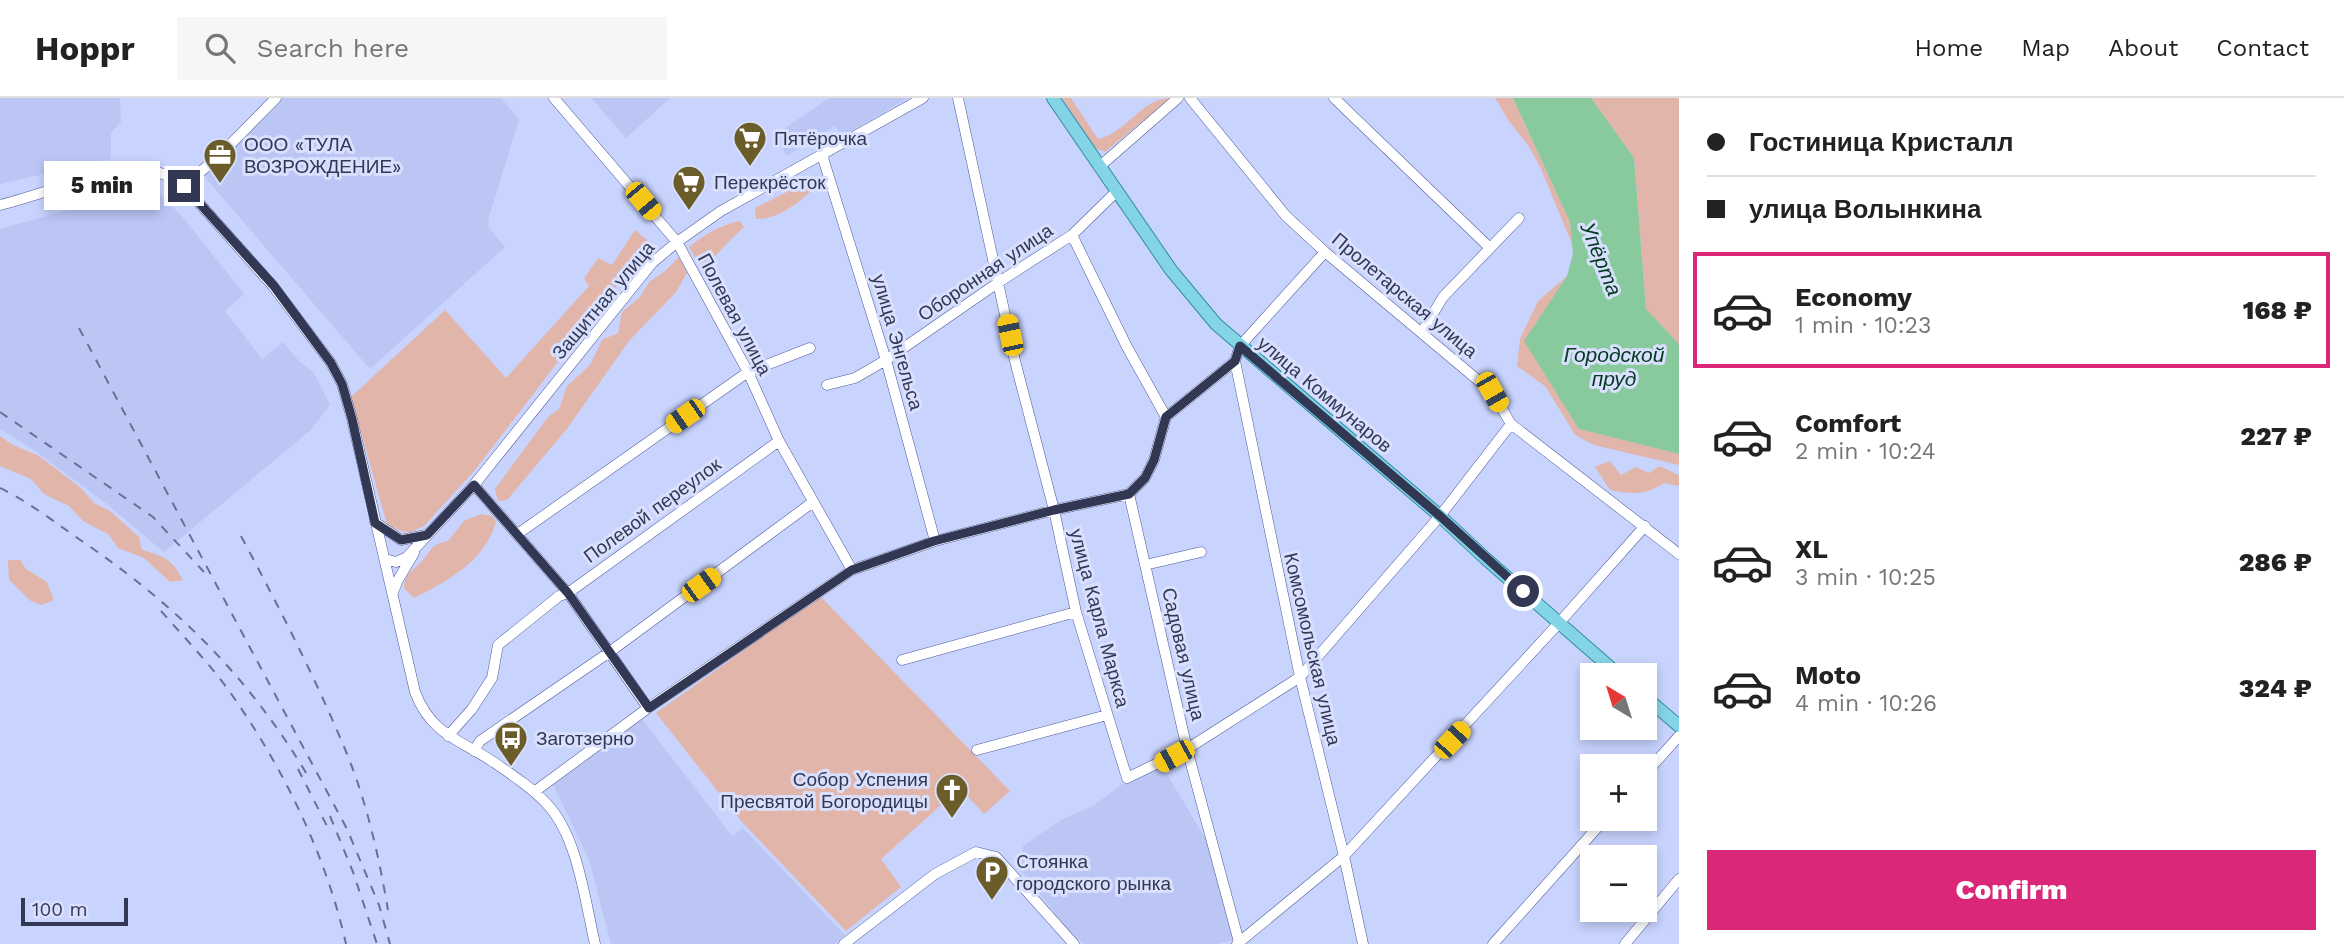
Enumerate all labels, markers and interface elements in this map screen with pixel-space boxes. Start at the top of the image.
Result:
search box [177,17,667,80]
text: Hoppr [35,29,135,68]
icon: search [201,29,239,67]
text: Search here [257,33,409,63]
text: Home [1915,34,1983,62]
text: Map [2021,34,2070,62]
text: About [2108,34,2178,62]
text: Contact [2216,34,2309,62]
supermarket icon: Пятёрочка [731,119,769,168]
place label: Пятёрочка [774,127,868,150]
text: Гостиница Кристалл [1749,127,2013,157]
place label: ООО «ТУЛА ВОЗРОЖДЕНИЕ» [244,133,401,178]
office icon: ООО «ТУЛА ВОЗРОЖДЕНИЕ» [201,136,239,185]
callout: 5 min [44,162,160,210]
supermarket icon: Перекрёсток [670,163,708,212]
route end [168,170,200,202]
place label: Перекрёсток [714,171,826,194]
text: 5 min [71,172,133,199]
car [622,178,665,224]
text: улица Волынкина [1749,194,1981,224]
water label: Упёрта [1575,217,1627,299]
street label: Оборонная улица [913,218,1058,326]
street label: Пролетарская улица [1327,228,1482,363]
street label: Защитная улица [547,236,660,364]
street label: Полевая улица [693,249,777,380]
street label: улица Энгельса [867,271,928,413]
icon: car [1711,279,1774,342]
text: Economy [1795,282,1912,312]
text: 168 ₽ [2243,295,2312,325]
car [996,312,1025,358]
text: 1 min · 10:23 [1795,312,1931,339]
street label: улица Коммунаров [1253,331,1397,457]
water label: Городской пруд [1564,342,1665,391]
car [1473,369,1512,415]
car [662,395,709,437]
icon: car [1711,405,1774,468]
text: Comfort [1795,408,1901,438]
text: 227 ₽ [2240,421,2312,451]
text: 2 min · 10:24 [1795,438,1936,465]
street label: Полевой переулок [579,452,726,568]
street label: улица Карла Маркса [1065,526,1135,710]
icon: car [1711,531,1774,594]
text: XL [1795,534,1828,564]
text: 286 ₽ [2239,547,2312,577]
street label: Комсомольская улица [1279,551,1346,748]
car [678,564,725,606]
text: 3 min · 10:25 [1795,564,1936,591]
route start [1507,575,1539,607]
street label: Садовая улица [1157,585,1210,723]
icon: car [1711,657,1774,720]
text: Moto [1795,660,1861,690]
north arrow [1580,663,1657,740]
map controls [1580,663,1657,922]
text: 324 ₽ [2239,673,2312,703]
text: 4 min · 10:26 [1795,690,1937,717]
car [1430,717,1475,763]
bus stop icon: Заготзерно [492,719,530,768]
place label: Заготзерно [536,727,634,750]
car [1151,737,1198,775]
button: + [1580,754,1657,831]
place label: Собор Успения Пресвятой Богородицы [720,768,928,813]
church icon: Собор Успения Пресвятой Богородицы [933,771,971,820]
button: − [1580,845,1657,922]
place label: Cтоянка городского рынка [1016,850,1171,895]
button: Confirm [1707,850,2316,930]
parking icon: Cтоянка городского рынка [973,853,1011,902]
scale bar [21,895,128,927]
text: 100 m [32,898,88,921]

